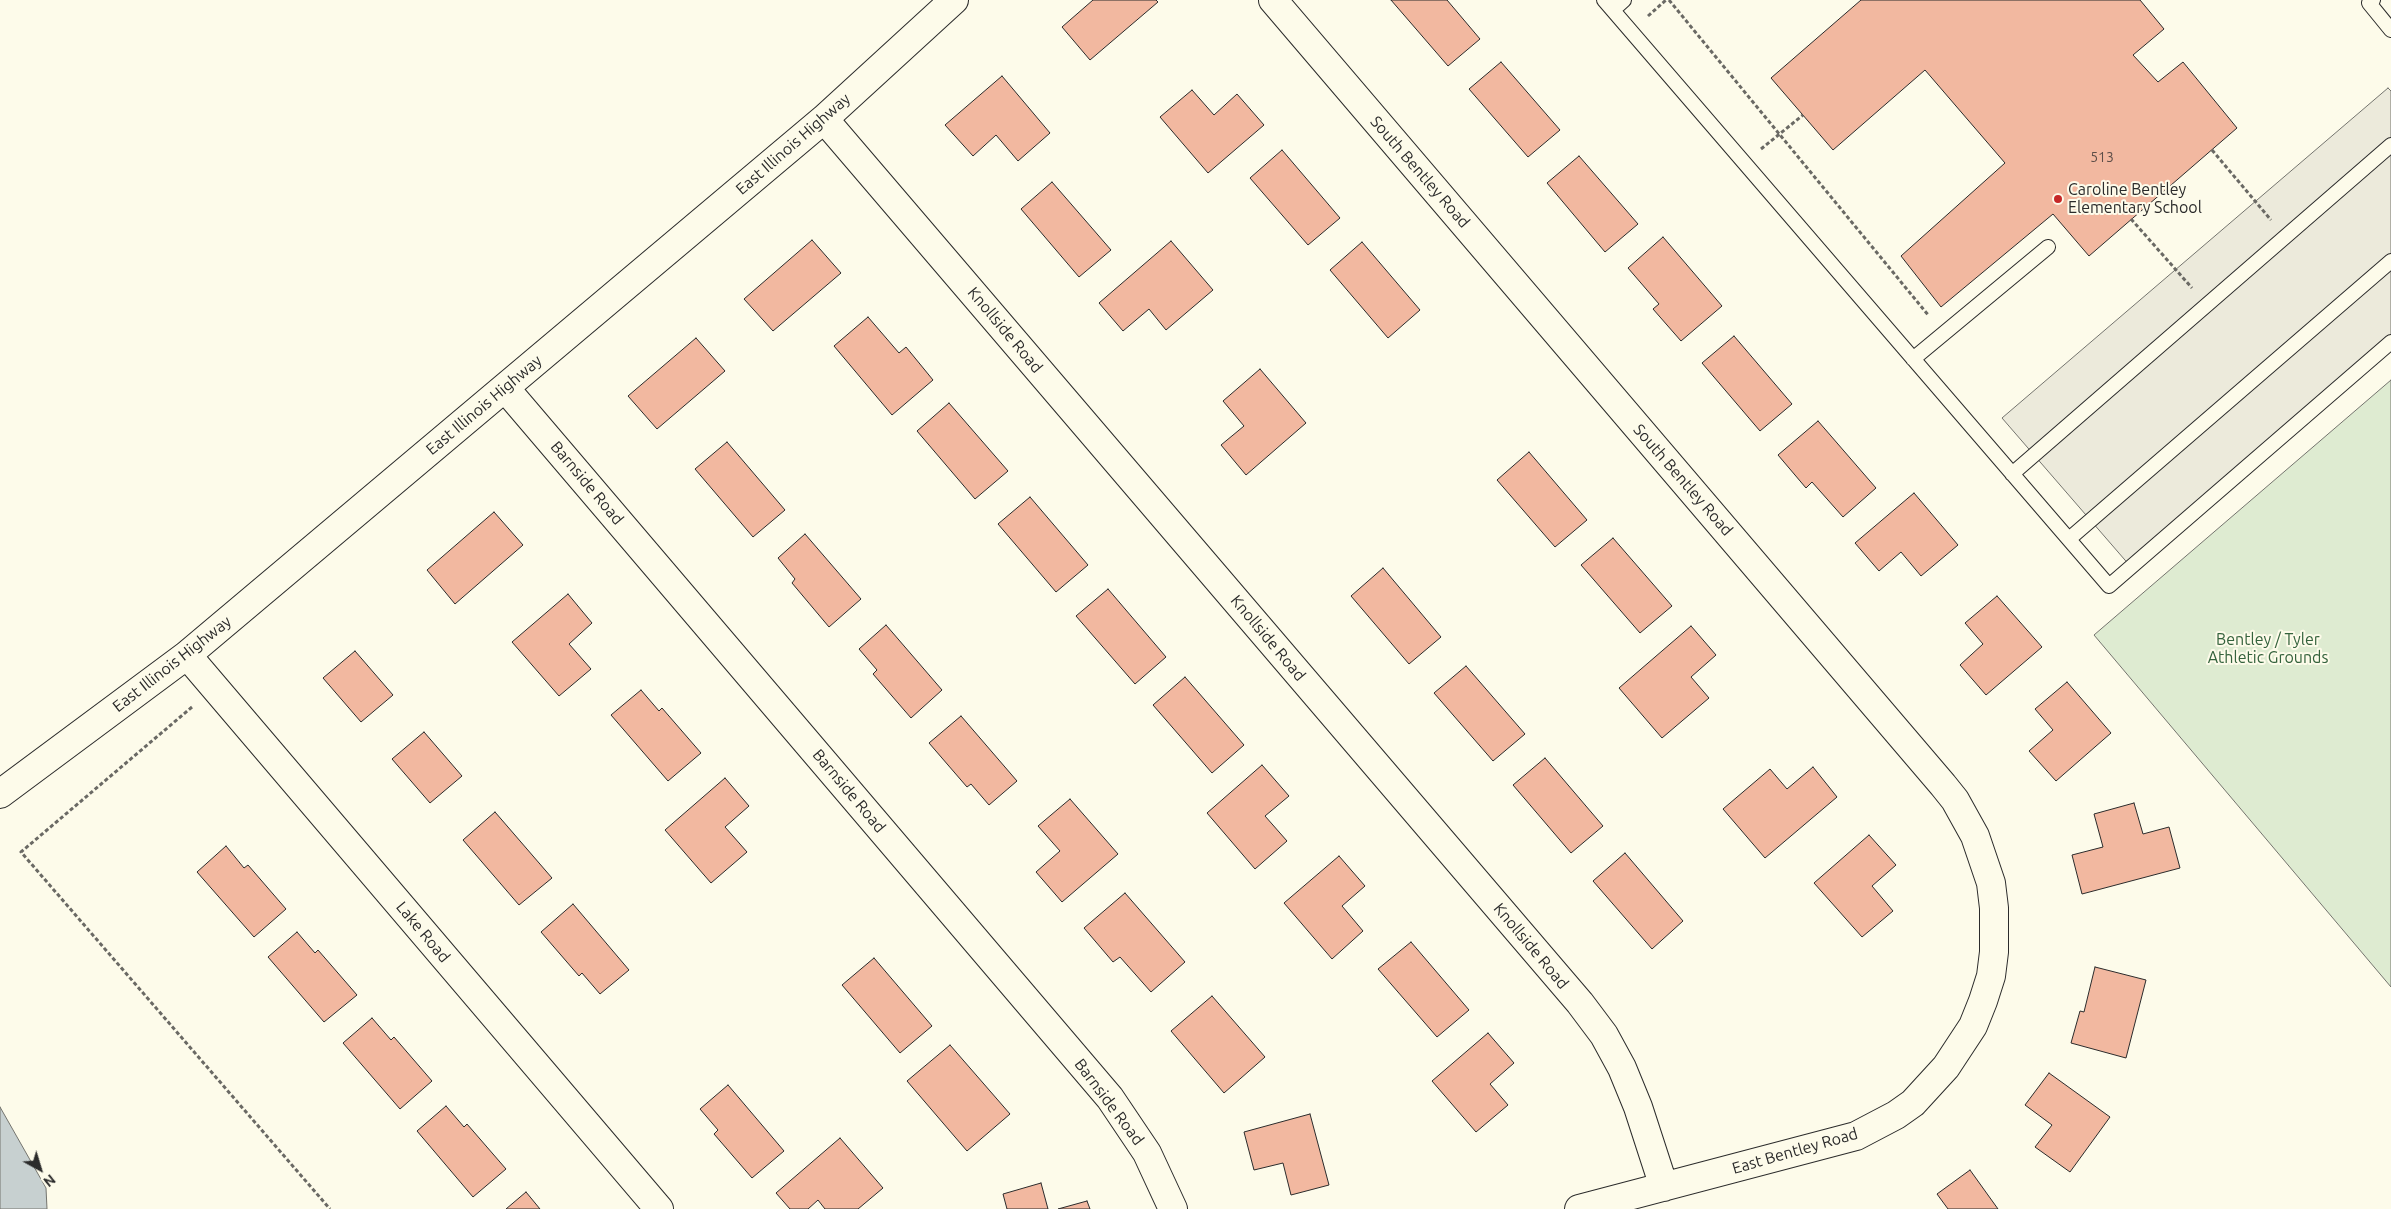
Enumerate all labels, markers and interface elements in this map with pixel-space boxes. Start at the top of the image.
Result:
street label: East Illinois Highway [732,89,854,199]
street label: South Bentley Road [1366,112,1474,232]
house number: 513 [2090,149,2114,165]
place label: Caroline Bentley Elementary School [2068,180,2202,218]
marker: Caroline Bentley Elementary School [2052,193,2064,205]
street label: Knollside Road [964,283,1046,377]
street label: East Illinois Highway [422,351,546,459]
street label: South Bentley Road [1629,420,1737,540]
street label: Barnside Road [546,437,628,529]
street label: Knollside Road [1227,591,1309,685]
street label: East Illinois Highway [109,612,235,716]
park label: Bentley / Tyler Athletic Grounds [2208,630,2328,668]
street label: Barnside Road [808,745,890,837]
street label: Lake Road [392,898,454,966]
street label: Knollside Road [1490,899,1572,993]
street label: Barnside Road [1070,1055,1148,1149]
street label: East Bentley Road [1730,1124,1860,1178]
north arrow [15,1144,65,1194]
text: N [40,1171,59,1190]

